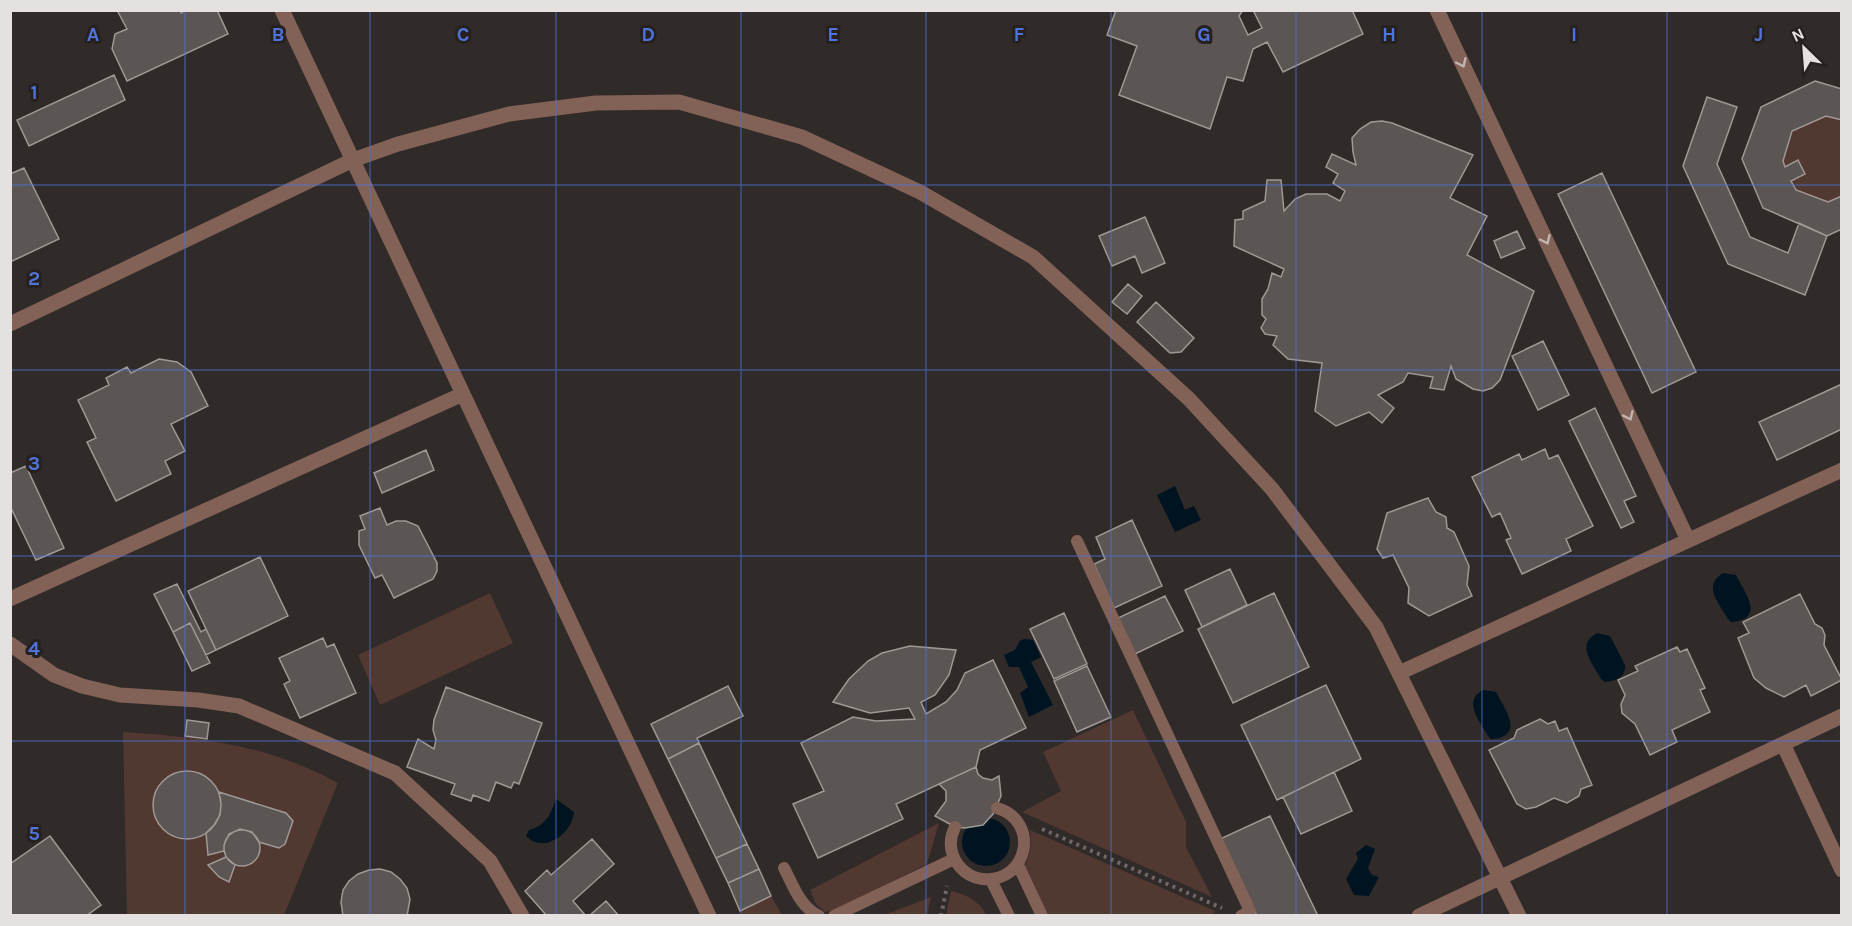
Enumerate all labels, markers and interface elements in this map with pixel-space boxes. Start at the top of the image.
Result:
north arrow [1774,18,1834,78]
text: A [87,23,100,46]
text: B [272,23,284,46]
text: C [457,23,469,46]
text: D [641,23,655,46]
text: E [827,23,839,46]
text: F [1014,23,1025,46]
text: G [1197,23,1211,46]
text: H [1382,23,1396,46]
text: I [1571,23,1577,46]
text: J [1755,23,1763,46]
text: N [1789,24,1807,46]
one-way arrow [1455,57,1467,68]
text: 1 [30,81,38,104]
one-way arrow [1538,233,1550,244]
text: 2 [28,267,40,290]
one-way arrow [1621,410,1633,421]
text: 3 [28,452,40,475]
text: 4 [28,637,40,660]
text: 5 [28,822,40,845]

